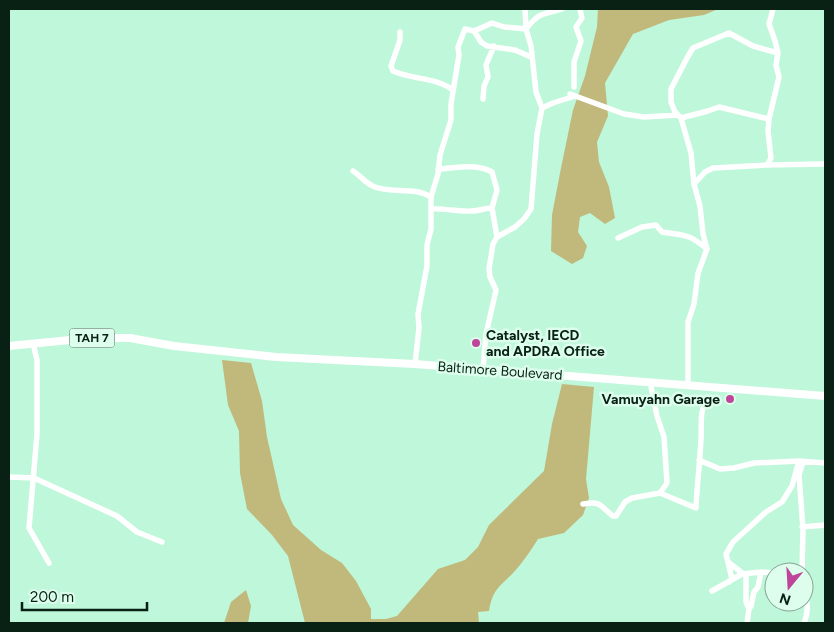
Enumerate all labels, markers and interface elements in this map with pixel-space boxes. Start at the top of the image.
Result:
place label: Catalyst, IECD and APDRA Office [486,327,605,360]
road number: TAH 7 [70,328,114,348]
marker: Catalyst, IECD and APDRA Office [470,337,482,349]
street label: Baltimore Boulevard [437,358,563,384]
place label: Vamuyahn Garage [601,391,720,408]
marker: Vamuyahn Garage [724,393,736,405]
north arrow [764,562,814,612]
scale bar [22,580,148,612]
text: 200 m [30,588,74,606]
text: N [777,589,793,609]

